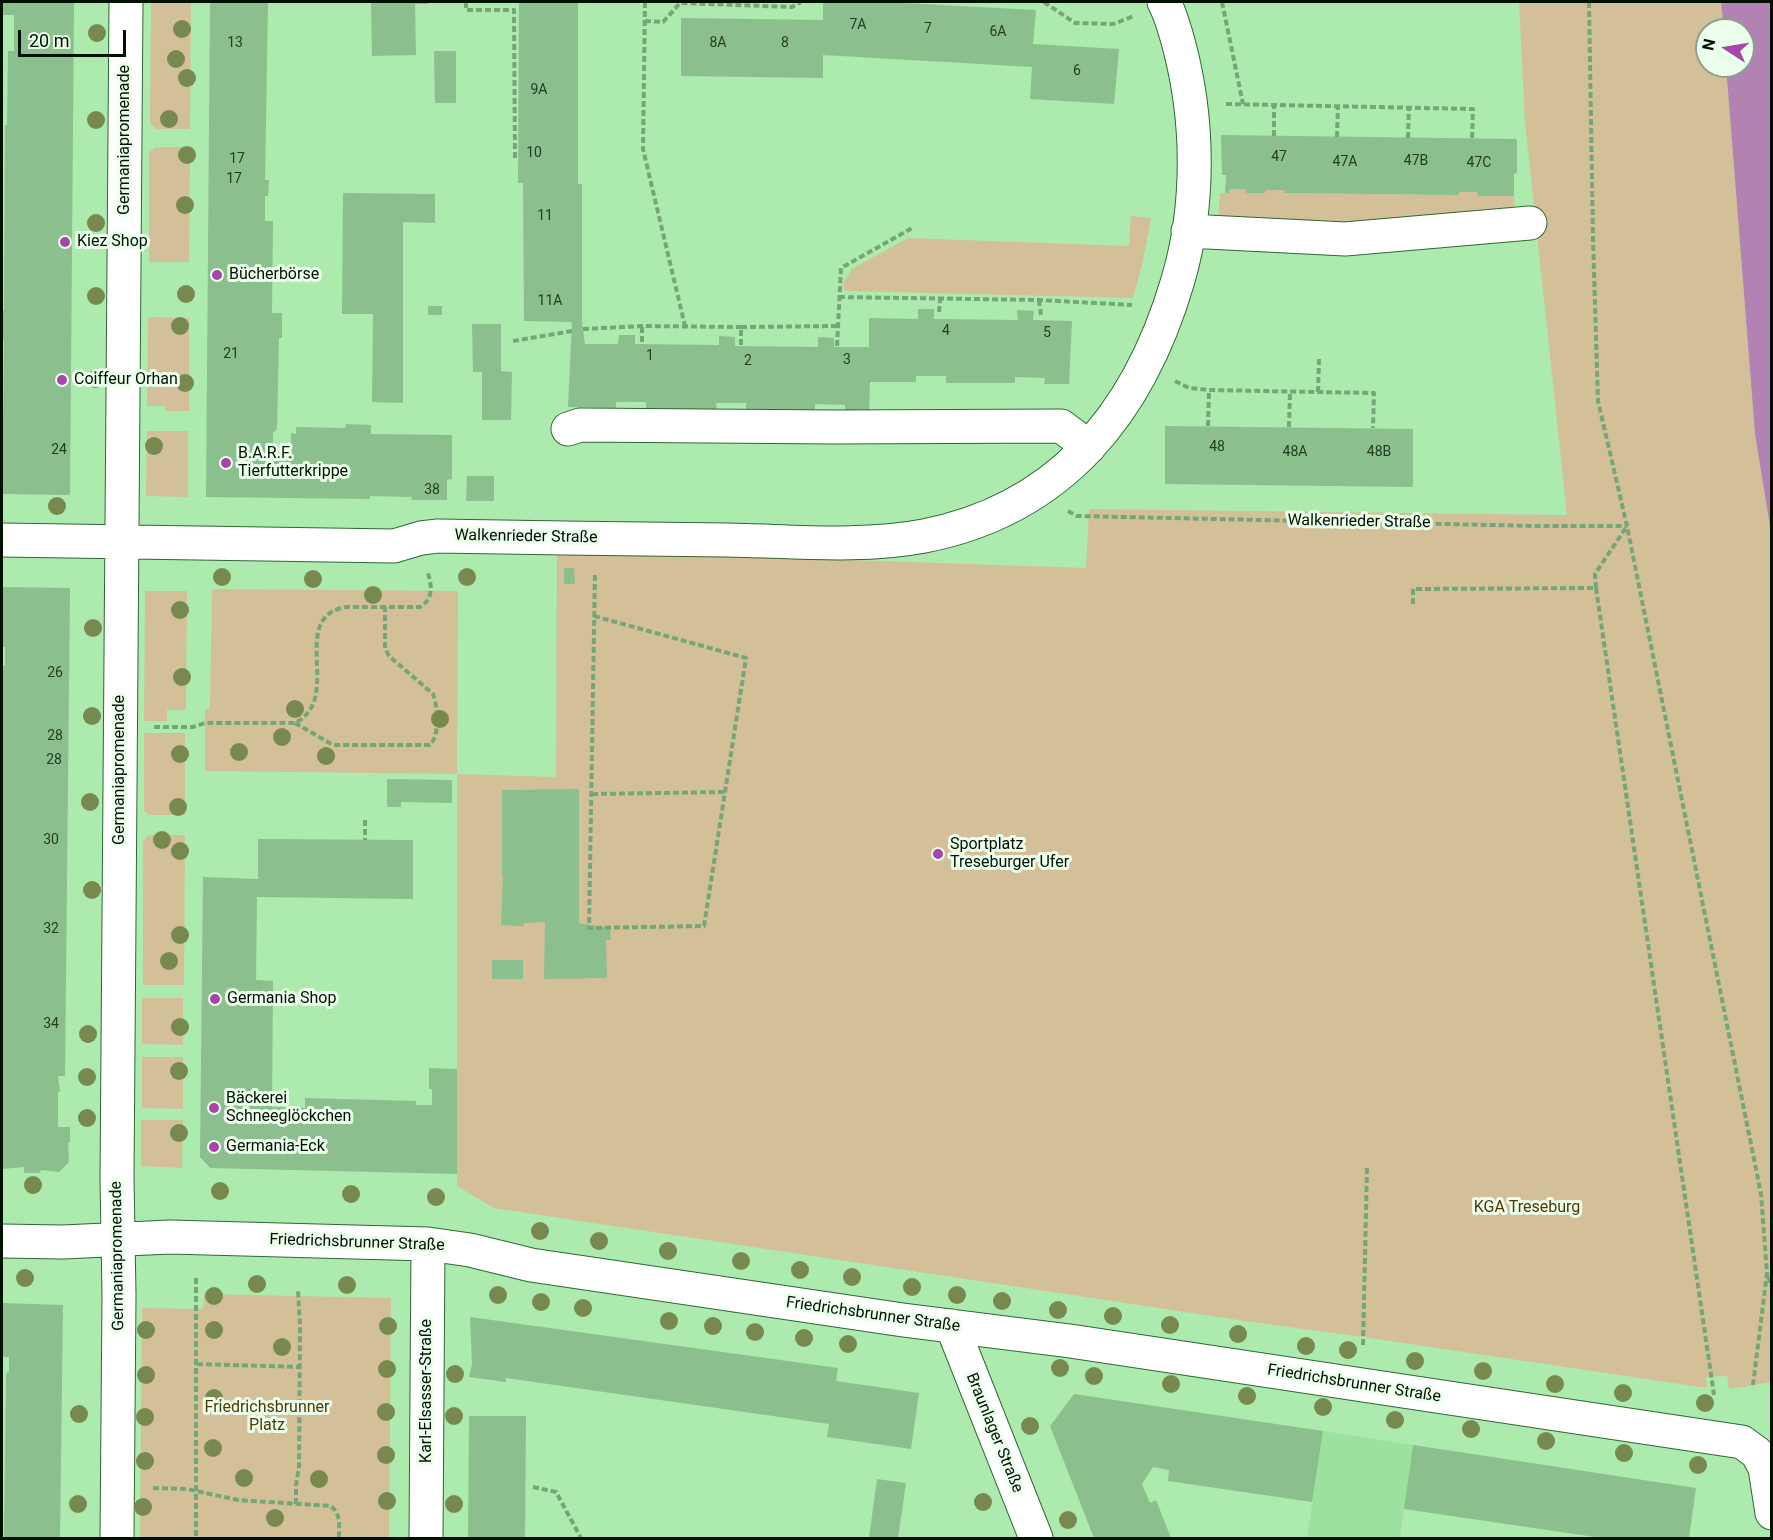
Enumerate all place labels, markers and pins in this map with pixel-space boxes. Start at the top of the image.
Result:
place label: Kiez Shop [77,232,148,252]
marker: Kiez Shop [58,235,72,249]
place label: Bücherbörse [229,265,319,285]
marker: Bücherbörse [210,268,224,282]
place label: Coiffeur Orhan [74,370,178,390]
marker: Coiffeur Orhan [55,373,69,387]
place label: B.A.R.F. Tierfutterkrippe [238,444,348,482]
marker: B.A.R.F. Tierfutterkrippe [219,456,233,470]
place label: Sportplatz Treseburger Ufer [950,835,1069,873]
marker: Sportplatz Treseburger Ufer [931,847,945,861]
place label: Germania Shop [227,989,336,1009]
marker: Germania Shop [208,992,222,1006]
place label: Bäckerei Schneeglöckchen [226,1089,351,1127]
marker: Bäckerei Schneeglöckchen [207,1101,221,1115]
place label: Germania-Eck [226,1137,325,1157]
marker: Germania-Eck [207,1140,221,1154]

